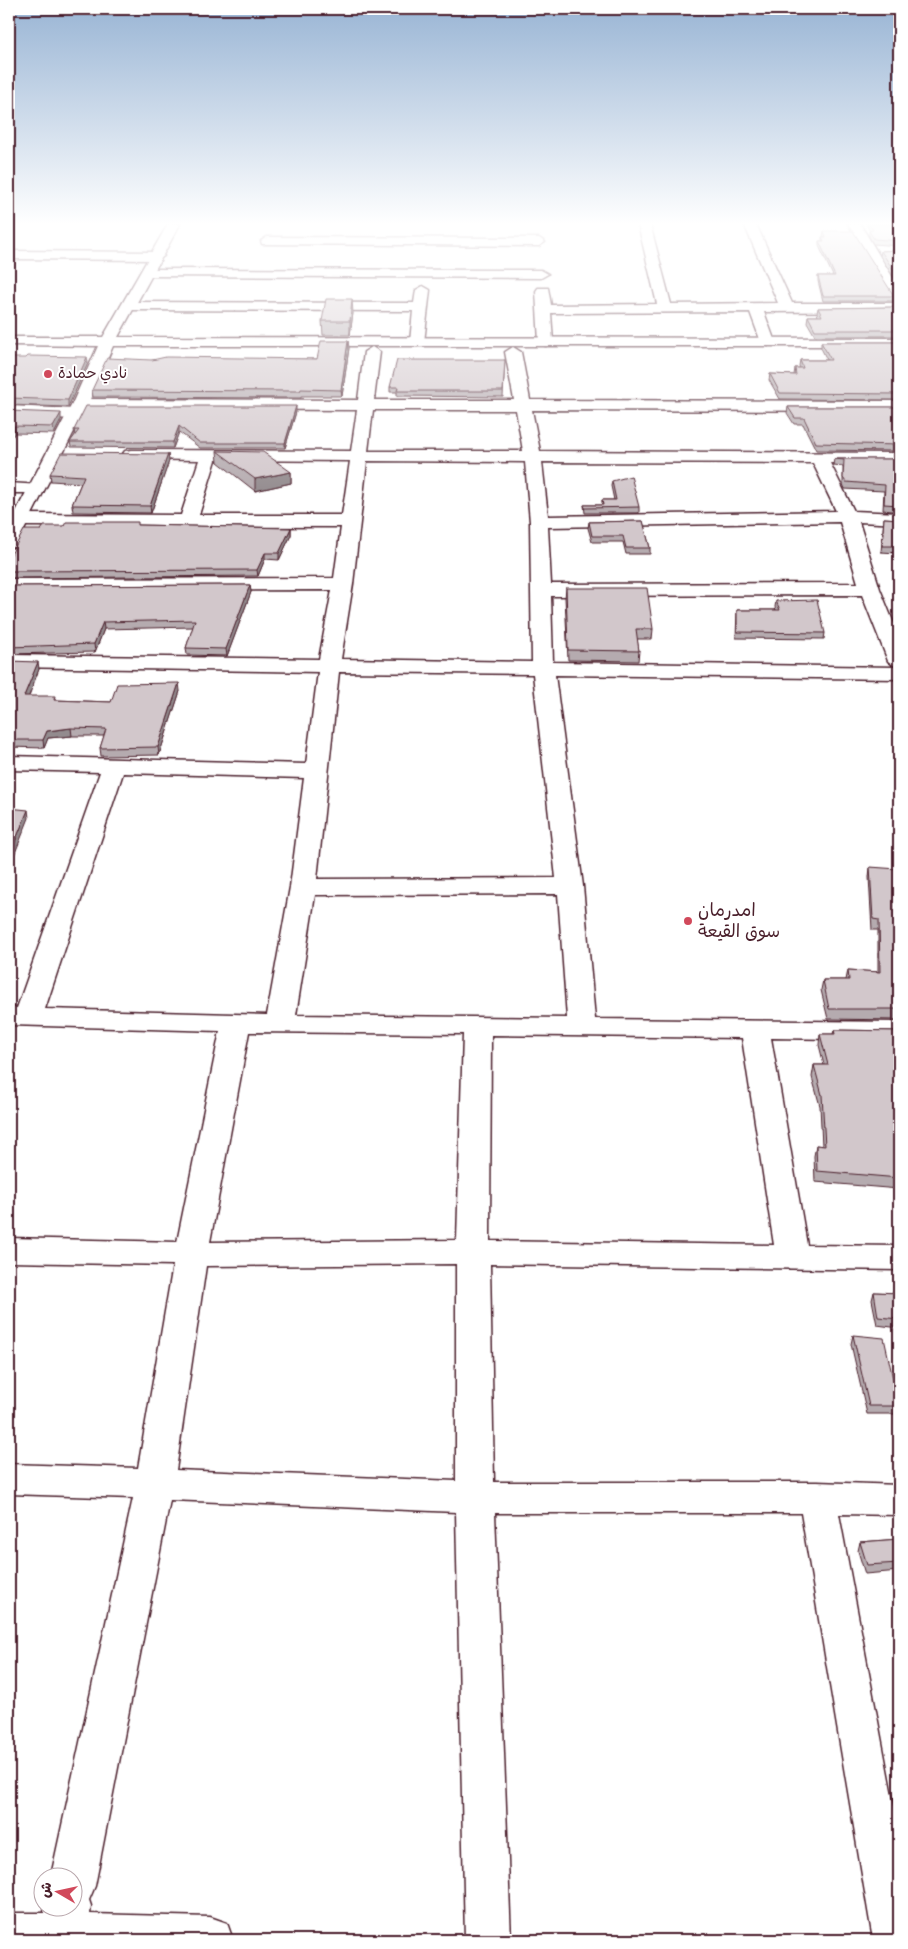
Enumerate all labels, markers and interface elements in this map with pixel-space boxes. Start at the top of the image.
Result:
place label: نادي حمادة [58,364,127,384]
marker: نادي حمادة [42,368,54,380]
place label: امدرمان سوق القيعة [698,899,780,944]
marker: امدرمان سوق القيعة [682,915,694,927]
north arrow [32,1866,82,1916]
text: ش [36,1881,56,1899]

